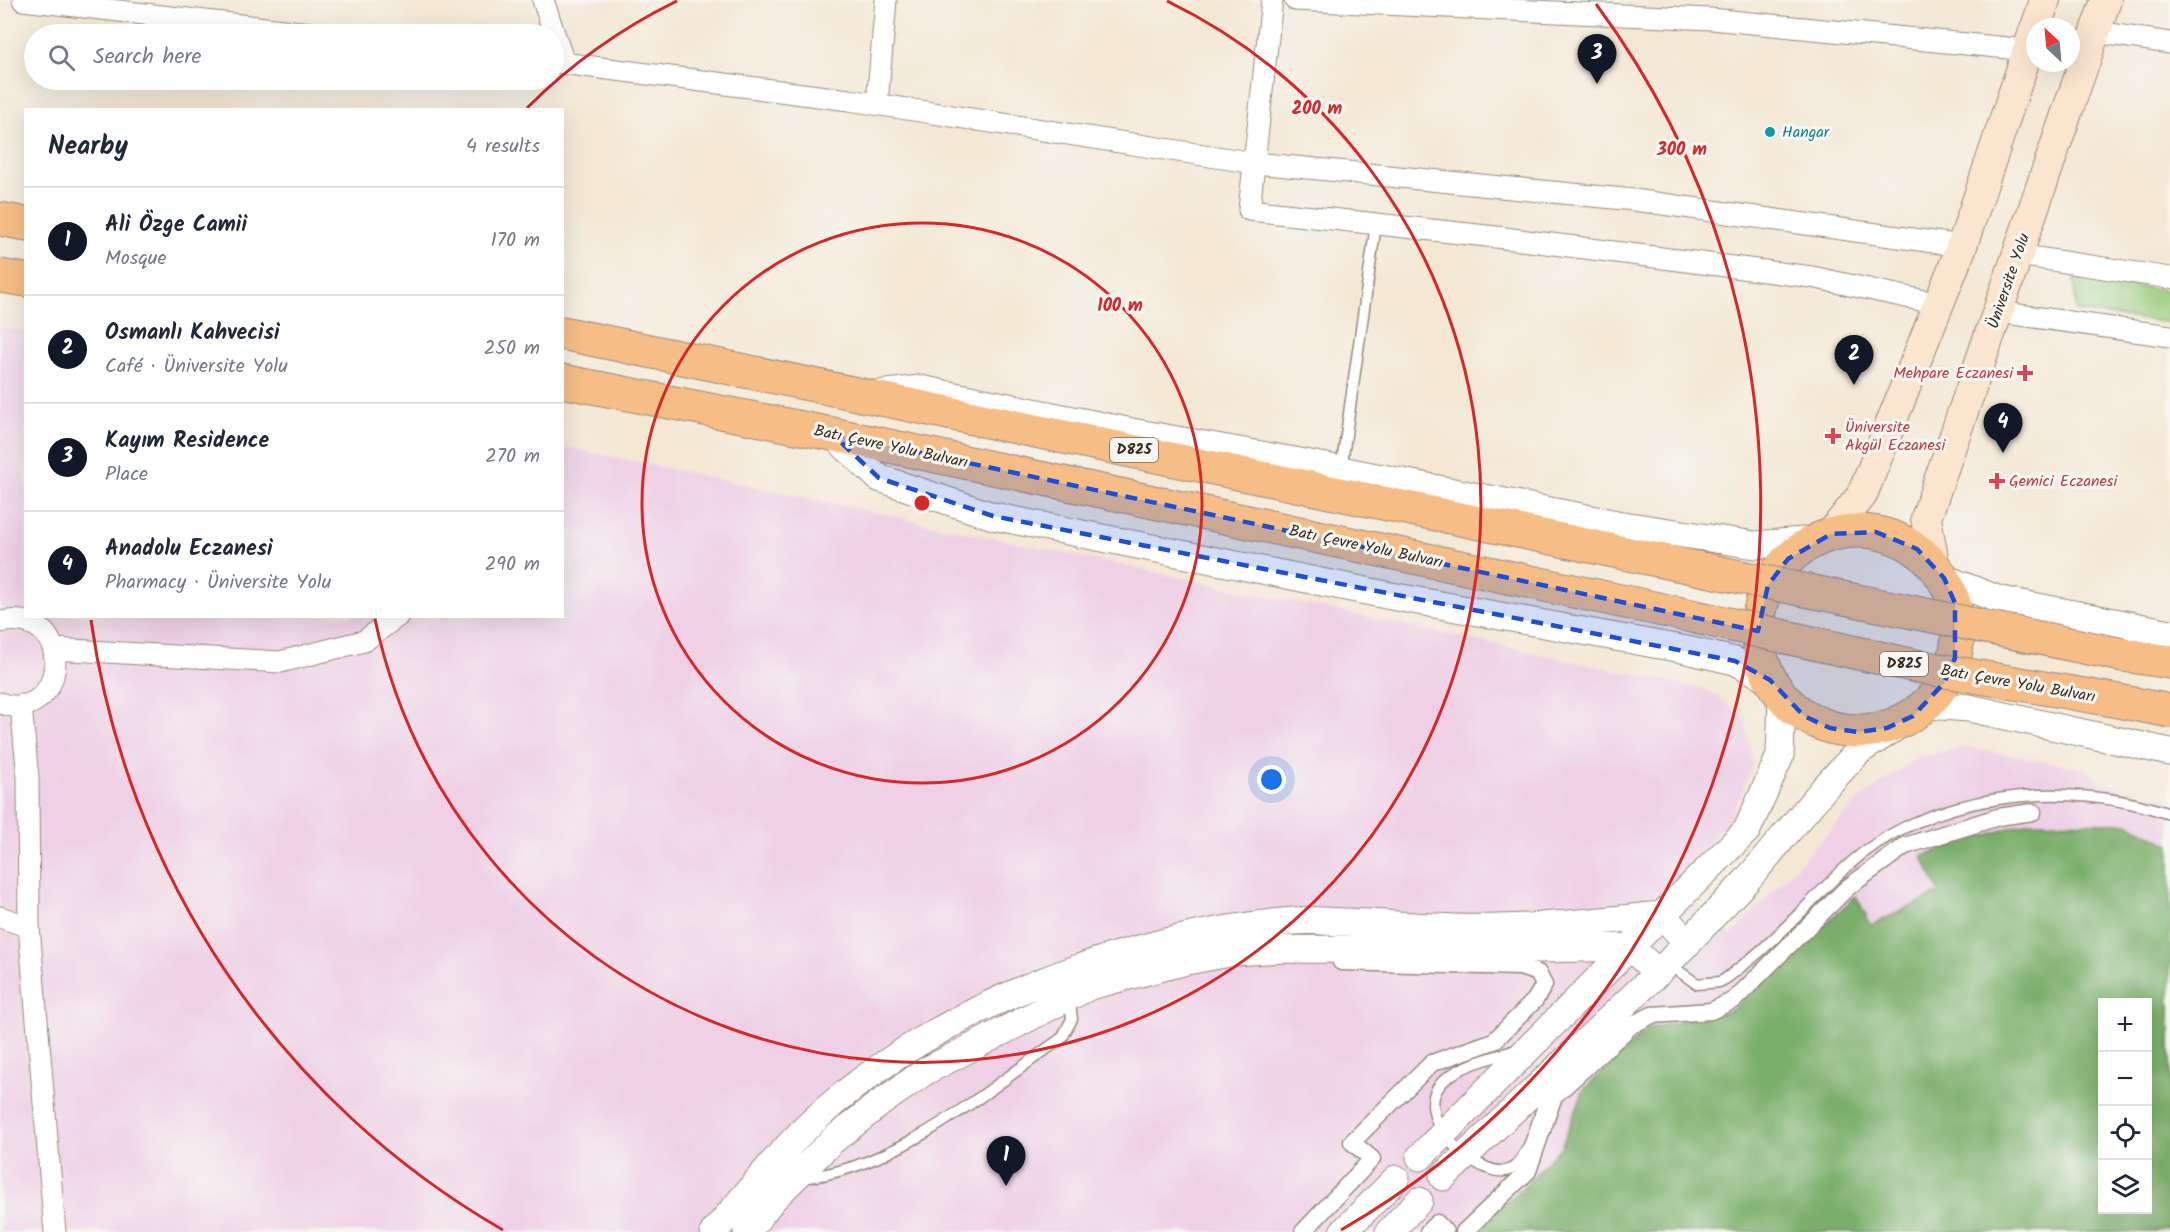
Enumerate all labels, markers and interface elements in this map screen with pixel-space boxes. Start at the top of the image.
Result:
north arrow [2026,18,2080,72]
search box [24,24,564,90]
pin: 3 [1578,34,1616,84]
text: Search here [93,40,201,75]
icon: search [45,41,78,74]
text: 200 m [1292,95,1343,124]
place label: Hangar [1782,120,1831,145]
marker: Hangar [1763,125,1777,139]
text: Nearby [48,126,128,168]
text: 4 results [466,131,540,163]
text: 300 m [1656,136,1707,165]
text: Ali Özge Camii [105,208,247,243]
text: 1 [64,225,71,257]
text: 170 m [491,225,540,257]
street label: Üniversite Yolu [1981,230,2037,332]
text: Mosque [105,243,166,275]
text: 100 m [1097,292,1143,321]
text: Osmanlı Kahvecisi [105,316,280,351]
text: 2 [62,333,73,365]
text: 250 m [484,333,540,365]
pin: 2 [1834,336,1874,385]
text: Café · Üniversite Yolu [105,351,288,383]
place label: Mehpare Eczanesi [1893,361,2014,386]
marker: Mehpare Eczanesi [2018,366,2032,380]
pin: 4 [1984,404,2022,453]
place label: Üniversite Akgül Eczanesi [1845,415,1946,458]
street label: Batı Çevre Yolu Bulvarı [812,418,970,476]
text: Kayım Residence [105,424,269,459]
marker: Üniversite Akgül Eczanesi [1826,429,1840,443]
road number: D825 [1110,438,1158,462]
text: 3 [62,441,73,473]
text: 270 m [485,441,540,473]
text: Place [105,459,148,491]
place label: Gemici Eczanesi [2009,469,2118,494]
marker: Gemici Eczanesi [1990,474,2004,488]
centre of rings [912,493,932,513]
street label: Batı Çevre Yolu Bulvarı [1287,518,1445,576]
text: Anadolu Eczanesi [105,532,273,567]
text: 4 [62,549,73,581]
text: 290 m [485,549,540,581]
text: Pharmacy · Üniversite Yolu [105,567,331,599]
road number: D825 [1880,652,1928,676]
street label: Batı Çevre Yolu Bulvarı [1939,658,2097,710]
your location [1257,765,1286,794]
map controls [2098,998,2152,1214]
button: + [2098,998,2152,1052]
button: − [2098,1052,2152,1106]
button: locate [2098,1106,2152,1160]
pin: 1 [986,1136,1026,1186]
button: layers [2098,1160,2152,1214]

